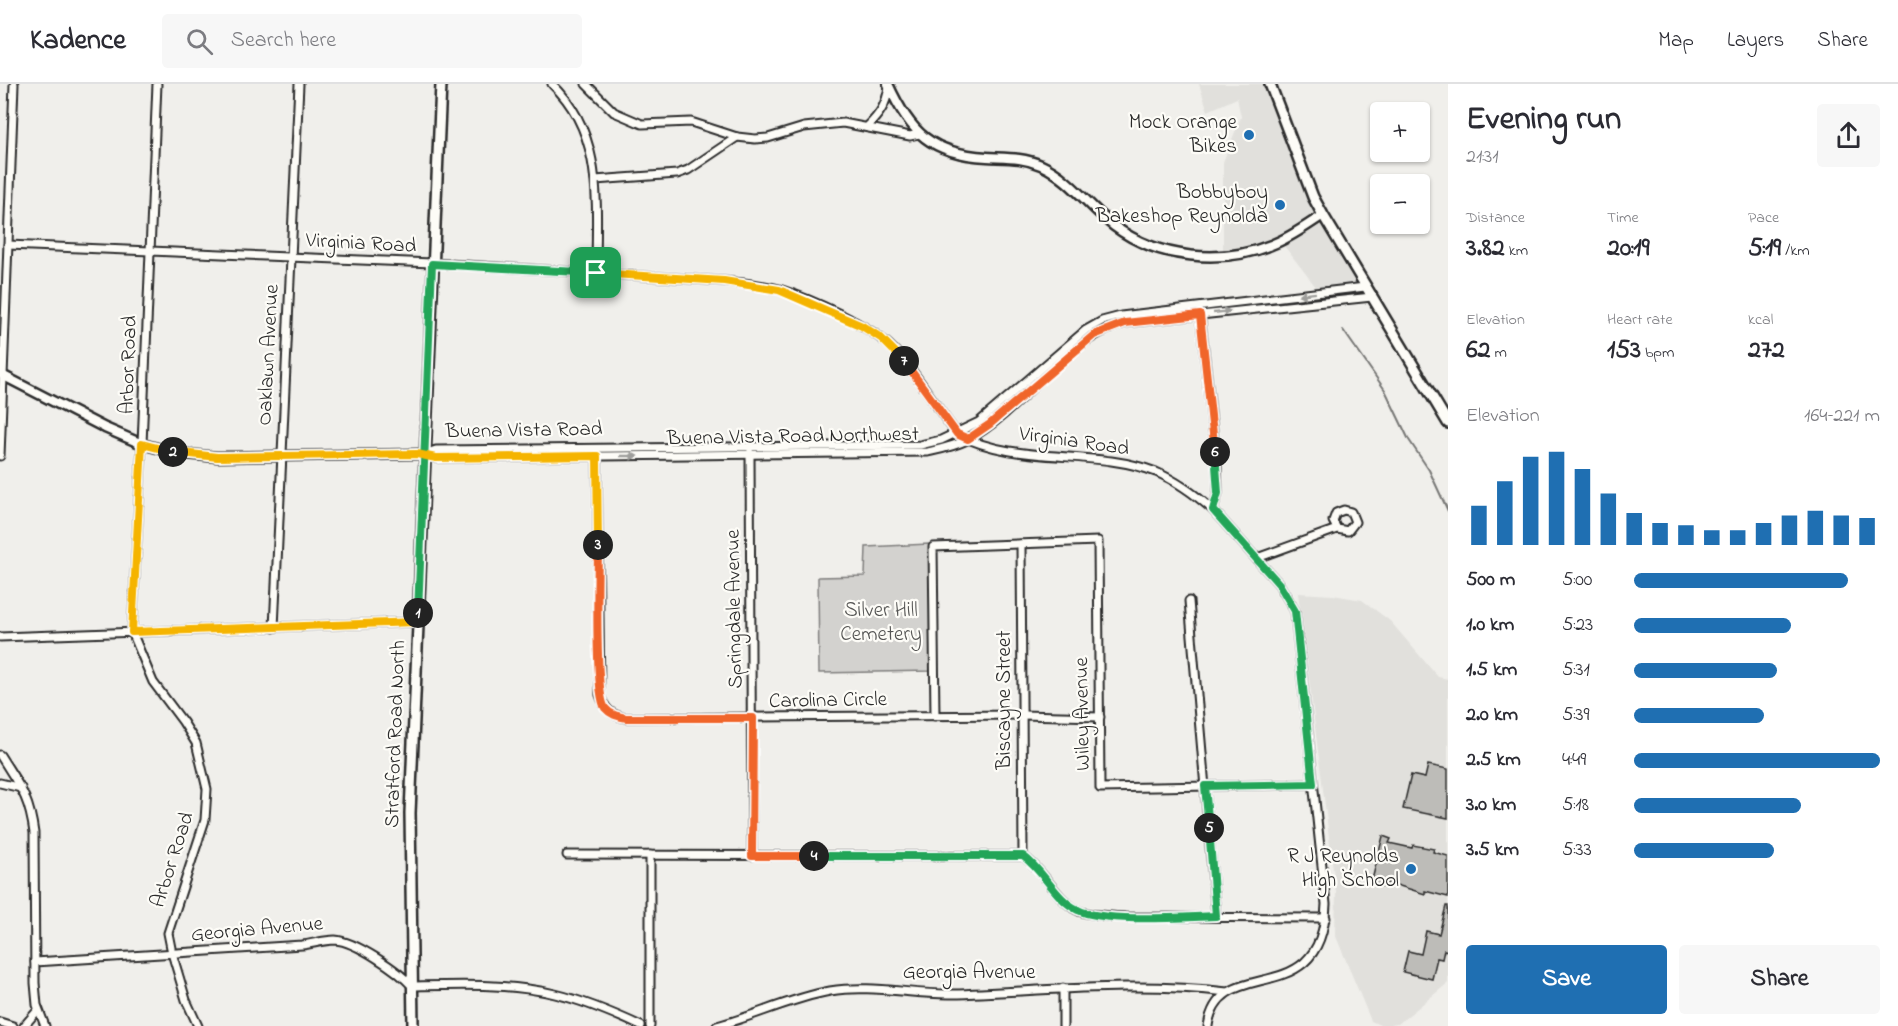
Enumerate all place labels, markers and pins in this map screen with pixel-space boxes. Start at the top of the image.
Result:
place label: Mock Orange Bikes [1129,108,1238,162]
marker: Mock Orange Bikes [1242,128,1256,142]
place label: Bobbyboy Bakeshop Reynolda [1095,178,1268,234]
marker: Bobbyboy Bakeshop Reynolda [1273,198,1287,212]
pin [570,247,621,298]
pin: 7 [889,346,919,376]
pin: 2 [158,437,188,467]
pin: 6 [1200,437,1230,467]
pin: 3 [583,530,613,560]
pin: 1 [403,598,433,628]
pin: 5 [1194,813,1224,843]
pin: 4 [799,841,829,871]
place label: R J Reynolds High School [1287,842,1399,898]
marker: R J Reynolds High School [1404,862,1418,876]

